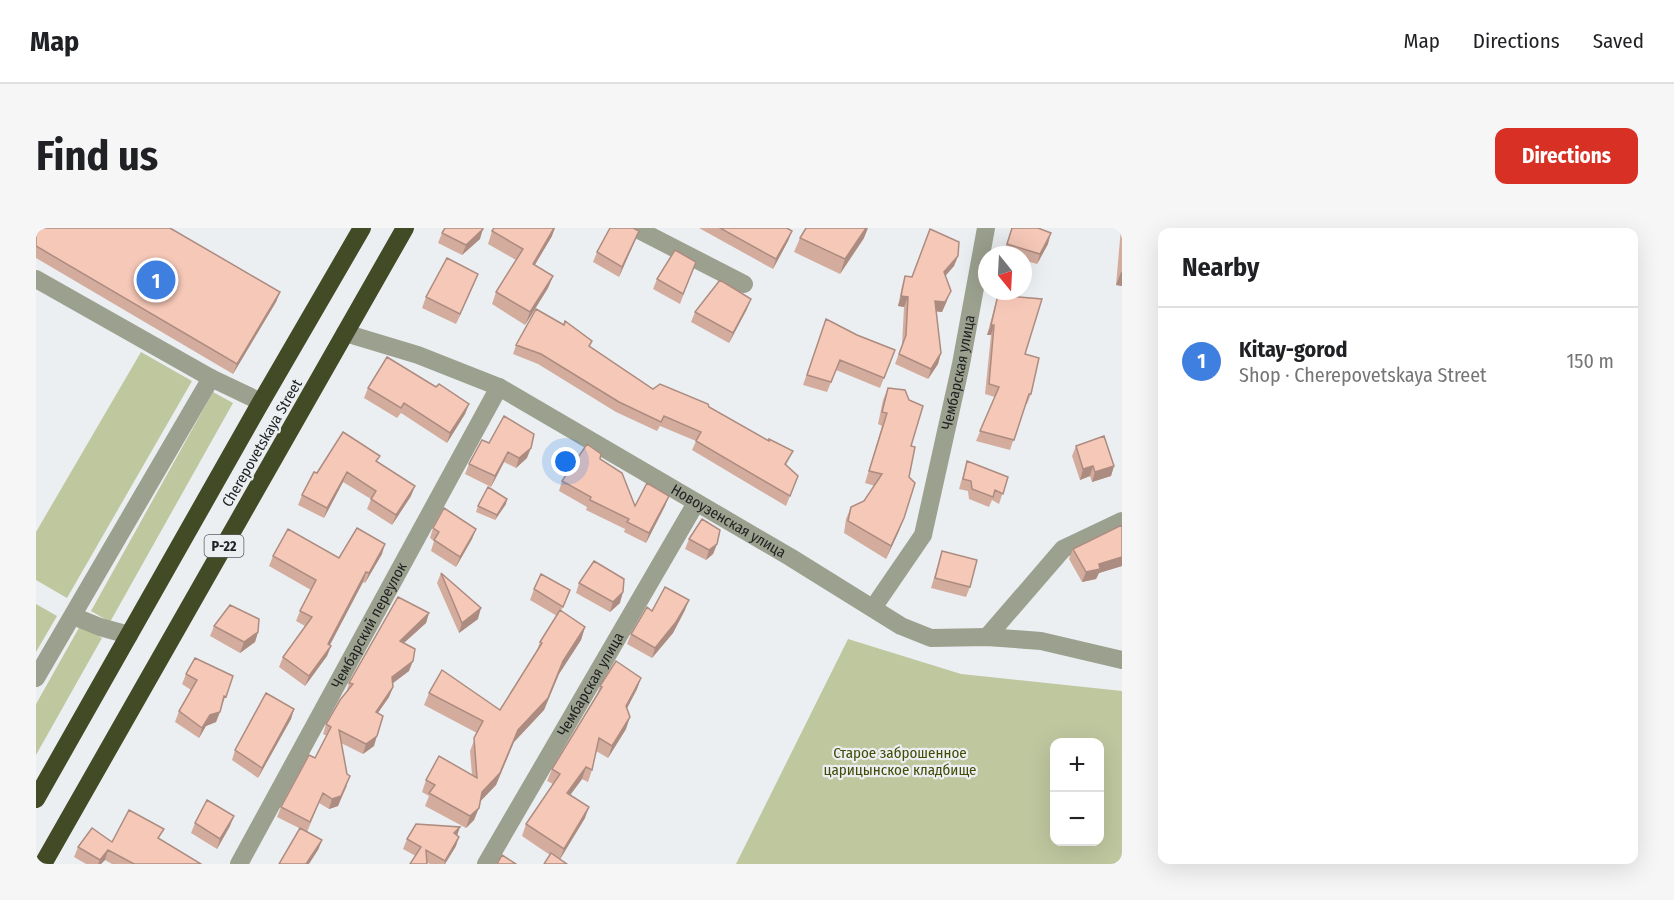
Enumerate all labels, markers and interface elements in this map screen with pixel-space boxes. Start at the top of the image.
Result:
text: Map [30,25,79,58]
text: Map [1403,28,1440,54]
text: Directions [1473,28,1560,54]
text: Saved [1593,28,1644,54]
button: Directions [1495,128,1638,184]
text: Find us [36,131,158,181]
north arrow [978,246,1032,300]
text: Nearby [1182,252,1259,283]
pin: 1 [136,257,176,302]
street label: Чембарская улица [938,313,979,431]
text: Kitay-gorod [1239,336,1347,363]
text: 1 [1197,349,1206,373]
text: 150 m [1567,349,1614,373]
text: Shop · Cherepovetskaya Street [1239,363,1487,387]
street label: Cherepovetskaya Street [218,376,306,510]
your location [551,447,580,476]
street label: Новоузенская улица [668,480,789,562]
road number: Р-22 [204,535,243,557]
street label: Чембарский переулок [328,559,411,691]
street label: Чембарская улица [553,629,628,739]
map controls [1050,738,1104,846]
button: + [1050,738,1104,792]
park label: Старое заброшенное царицынское кладбище [824,744,976,779]
button: − [1050,792,1104,846]

